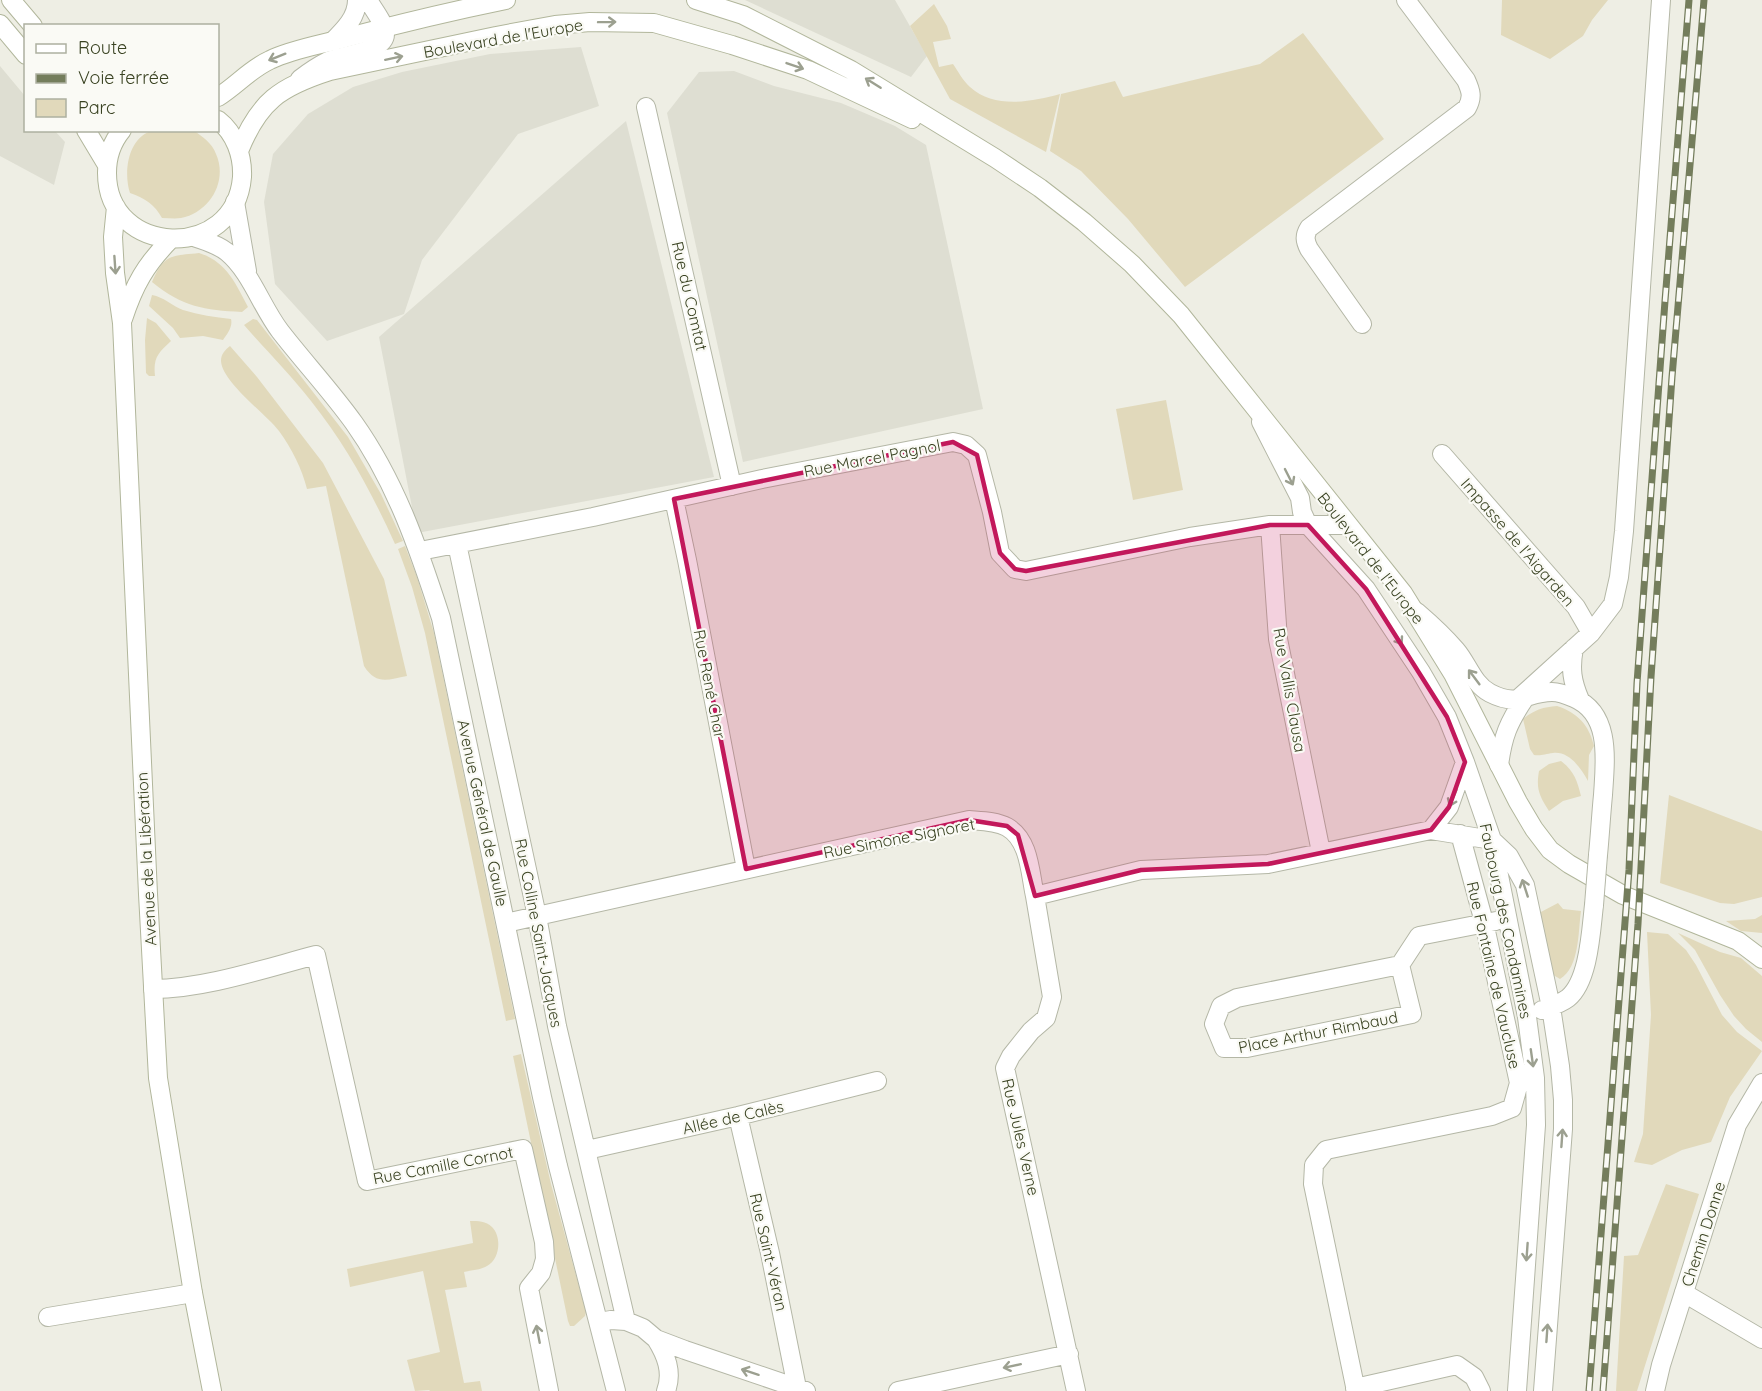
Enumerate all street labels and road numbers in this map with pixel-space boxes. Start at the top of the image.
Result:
street label: Boulevard de l'Europe [422,14,584,62]
street label: Rue du Comtat [668,239,712,353]
street label: Rue Marcel Pagnol [802,435,942,481]
street label: Impasse de l'Aigarden [1457,474,1579,610]
street label: Boulevard de l'Europe [1313,488,1429,628]
street label: Rue Vallis Clausa [1269,626,1311,754]
street label: Rue René Char [690,628,730,740]
street label: Avenue Général de Gaulle [453,718,513,908]
street label: Avenue de la Libération [131,772,161,946]
street label: Rue Simone Signoret [822,813,976,863]
street label: Faubourg des Condamines [1476,821,1536,1021]
street label: Rue Colline Saint-Jacques [511,837,567,1029]
street label: Rue Fontaine de Vaucluse [1463,879,1525,1071]
street label: Place Arthur Rimbaud [1237,1007,1399,1057]
street label: Rue Jules Verne [998,1077,1044,1197]
street label: Allée de Calès [680,1096,786,1138]
street label: Rue Camille Cornot [371,1142,515,1188]
street label: Chemin Donne [1677,1179,1729,1289]
street label: Rue Saint-Véran [746,1191,792,1313]

